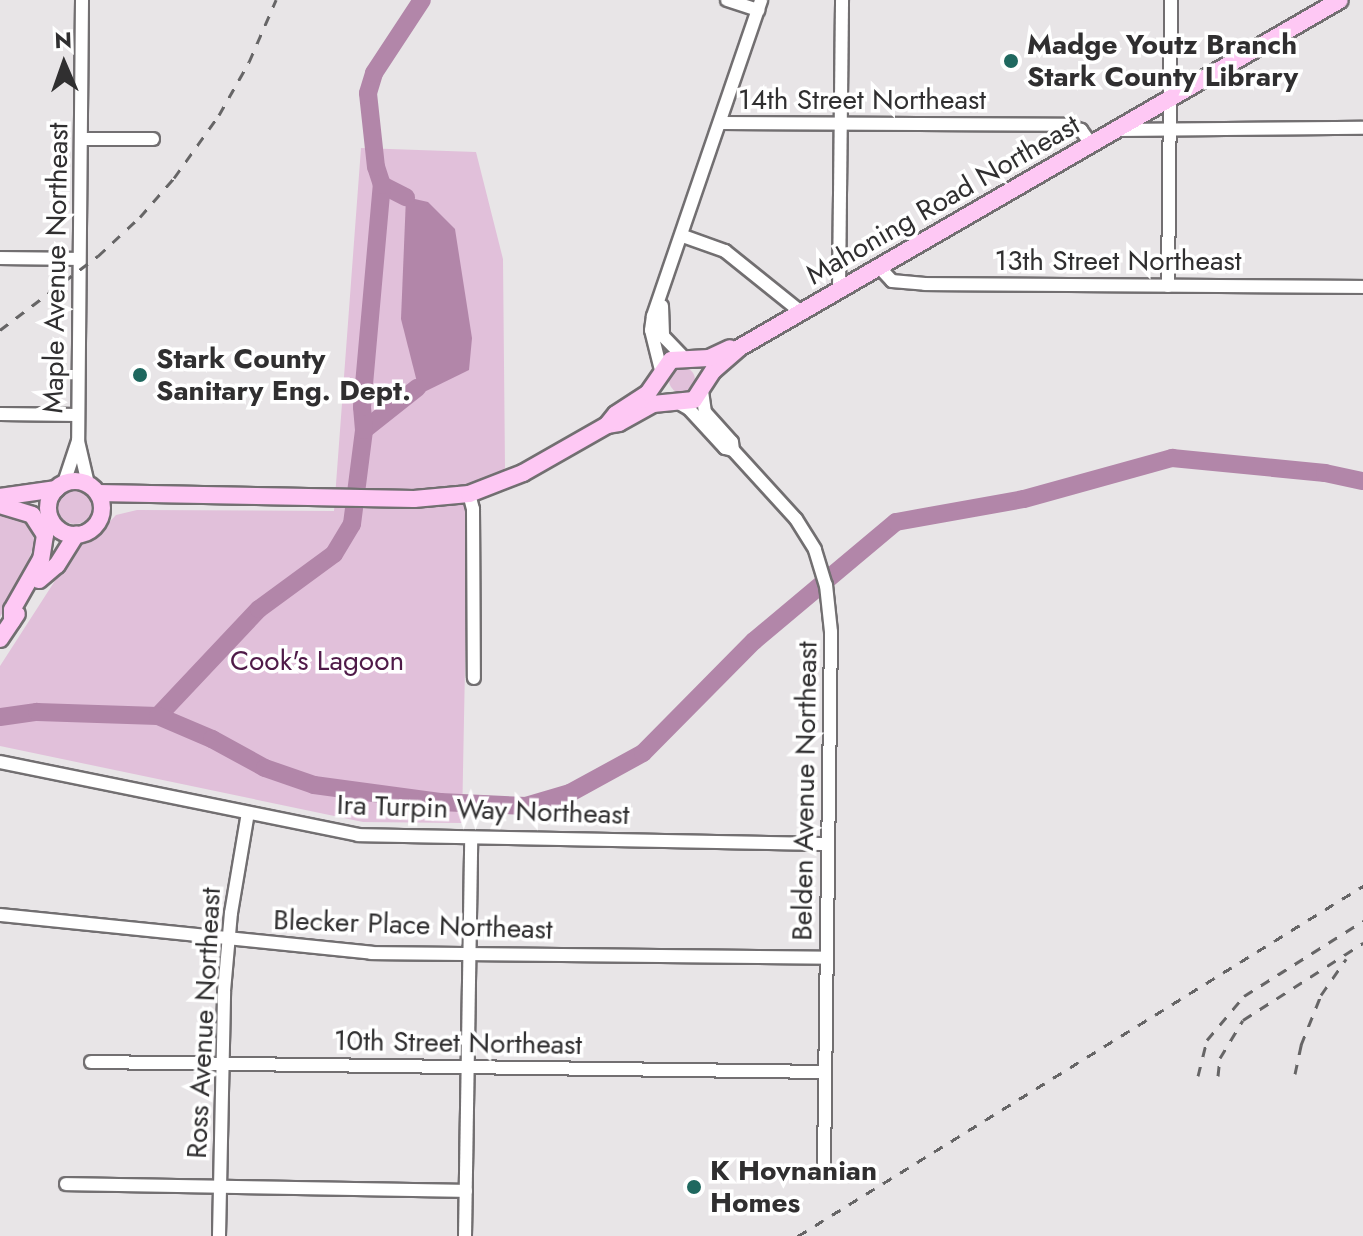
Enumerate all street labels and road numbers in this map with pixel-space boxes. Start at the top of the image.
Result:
street label: 14th Street Northeast [738,83,986,117]
street label: Mahoning Road Northeast [800,108,1086,292]
street label: Maple Avenue Northeast [37,122,75,414]
street label: 13th Street Northeast [995,244,1241,278]
street label: Belden Avenue Northeast [786,641,824,941]
street label: Ira Turpin Way Northeast [336,788,630,832]
street label: Ross Avenue Northeast [180,887,228,1159]
street label: Blecker Place Northeast [273,903,553,947]
street label: 10th Street Northeast [334,1024,582,1062]

